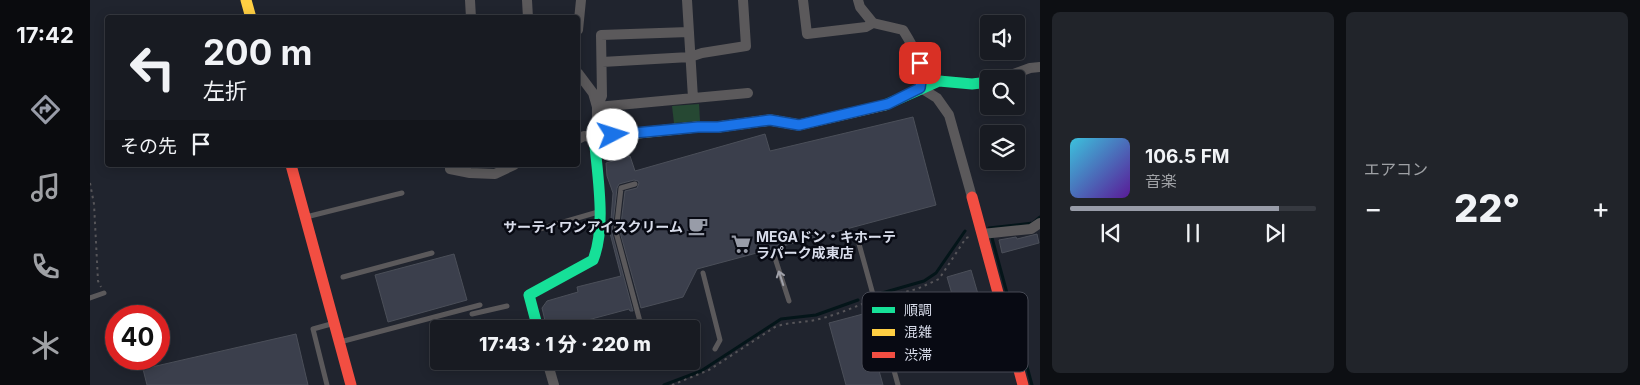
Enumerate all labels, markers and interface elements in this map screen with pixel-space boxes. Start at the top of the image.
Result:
map controls [980,15,1025,170]
button: sound [980,15,1025,60]
text: 17:42 [16,22,74,48]
text: 200 m [203,31,312,73]
icon: left [120,35,185,100]
pin [899,42,941,84]
icon: arrive [906,49,934,77]
button: search [980,70,1025,115]
text: 左折 [203,78,247,104]
icon: directions [28,92,63,127]
position arrow [586,108,638,160]
button: layers [980,125,1025,170]
icon: arrive [187,130,215,158]
text: その先 [120,135,177,158]
text: 106.5 FM [1145,145,1230,168]
text: エアコン [1364,159,1428,179]
icon: music [28,170,63,205]
text: 音楽 [1145,171,1177,191]
text: 22° [1454,185,1520,231]
text: − [1364,191,1383,225]
text: + [1591,191,1610,225]
cafe icon: サーティワンアイスクリーム [687,215,709,237]
place label: サーティワンアイスクリーム [503,218,683,235]
icon: previous [1097,219,1125,247]
icon: pause [1179,219,1207,247]
icon: next [1261,219,1289,247]
place label: MEGAドン・キホーテ ラパーク成東店 [756,228,896,261]
supermarket icon: MEGAドン・キホーテ ラパーク成東店 [730,233,752,255]
icon: phone [28,249,63,284]
one-way arrow [776,270,785,286]
legend [862,292,1028,372]
text: 順調 [904,301,932,318]
speed limit sign: 40 [105,305,170,370]
text: 混雑 [904,323,932,340]
icon: climate [28,328,63,363]
text: 17:43 · 1 分 · 220 m [479,333,651,356]
text: 渋滞 [904,346,932,363]

